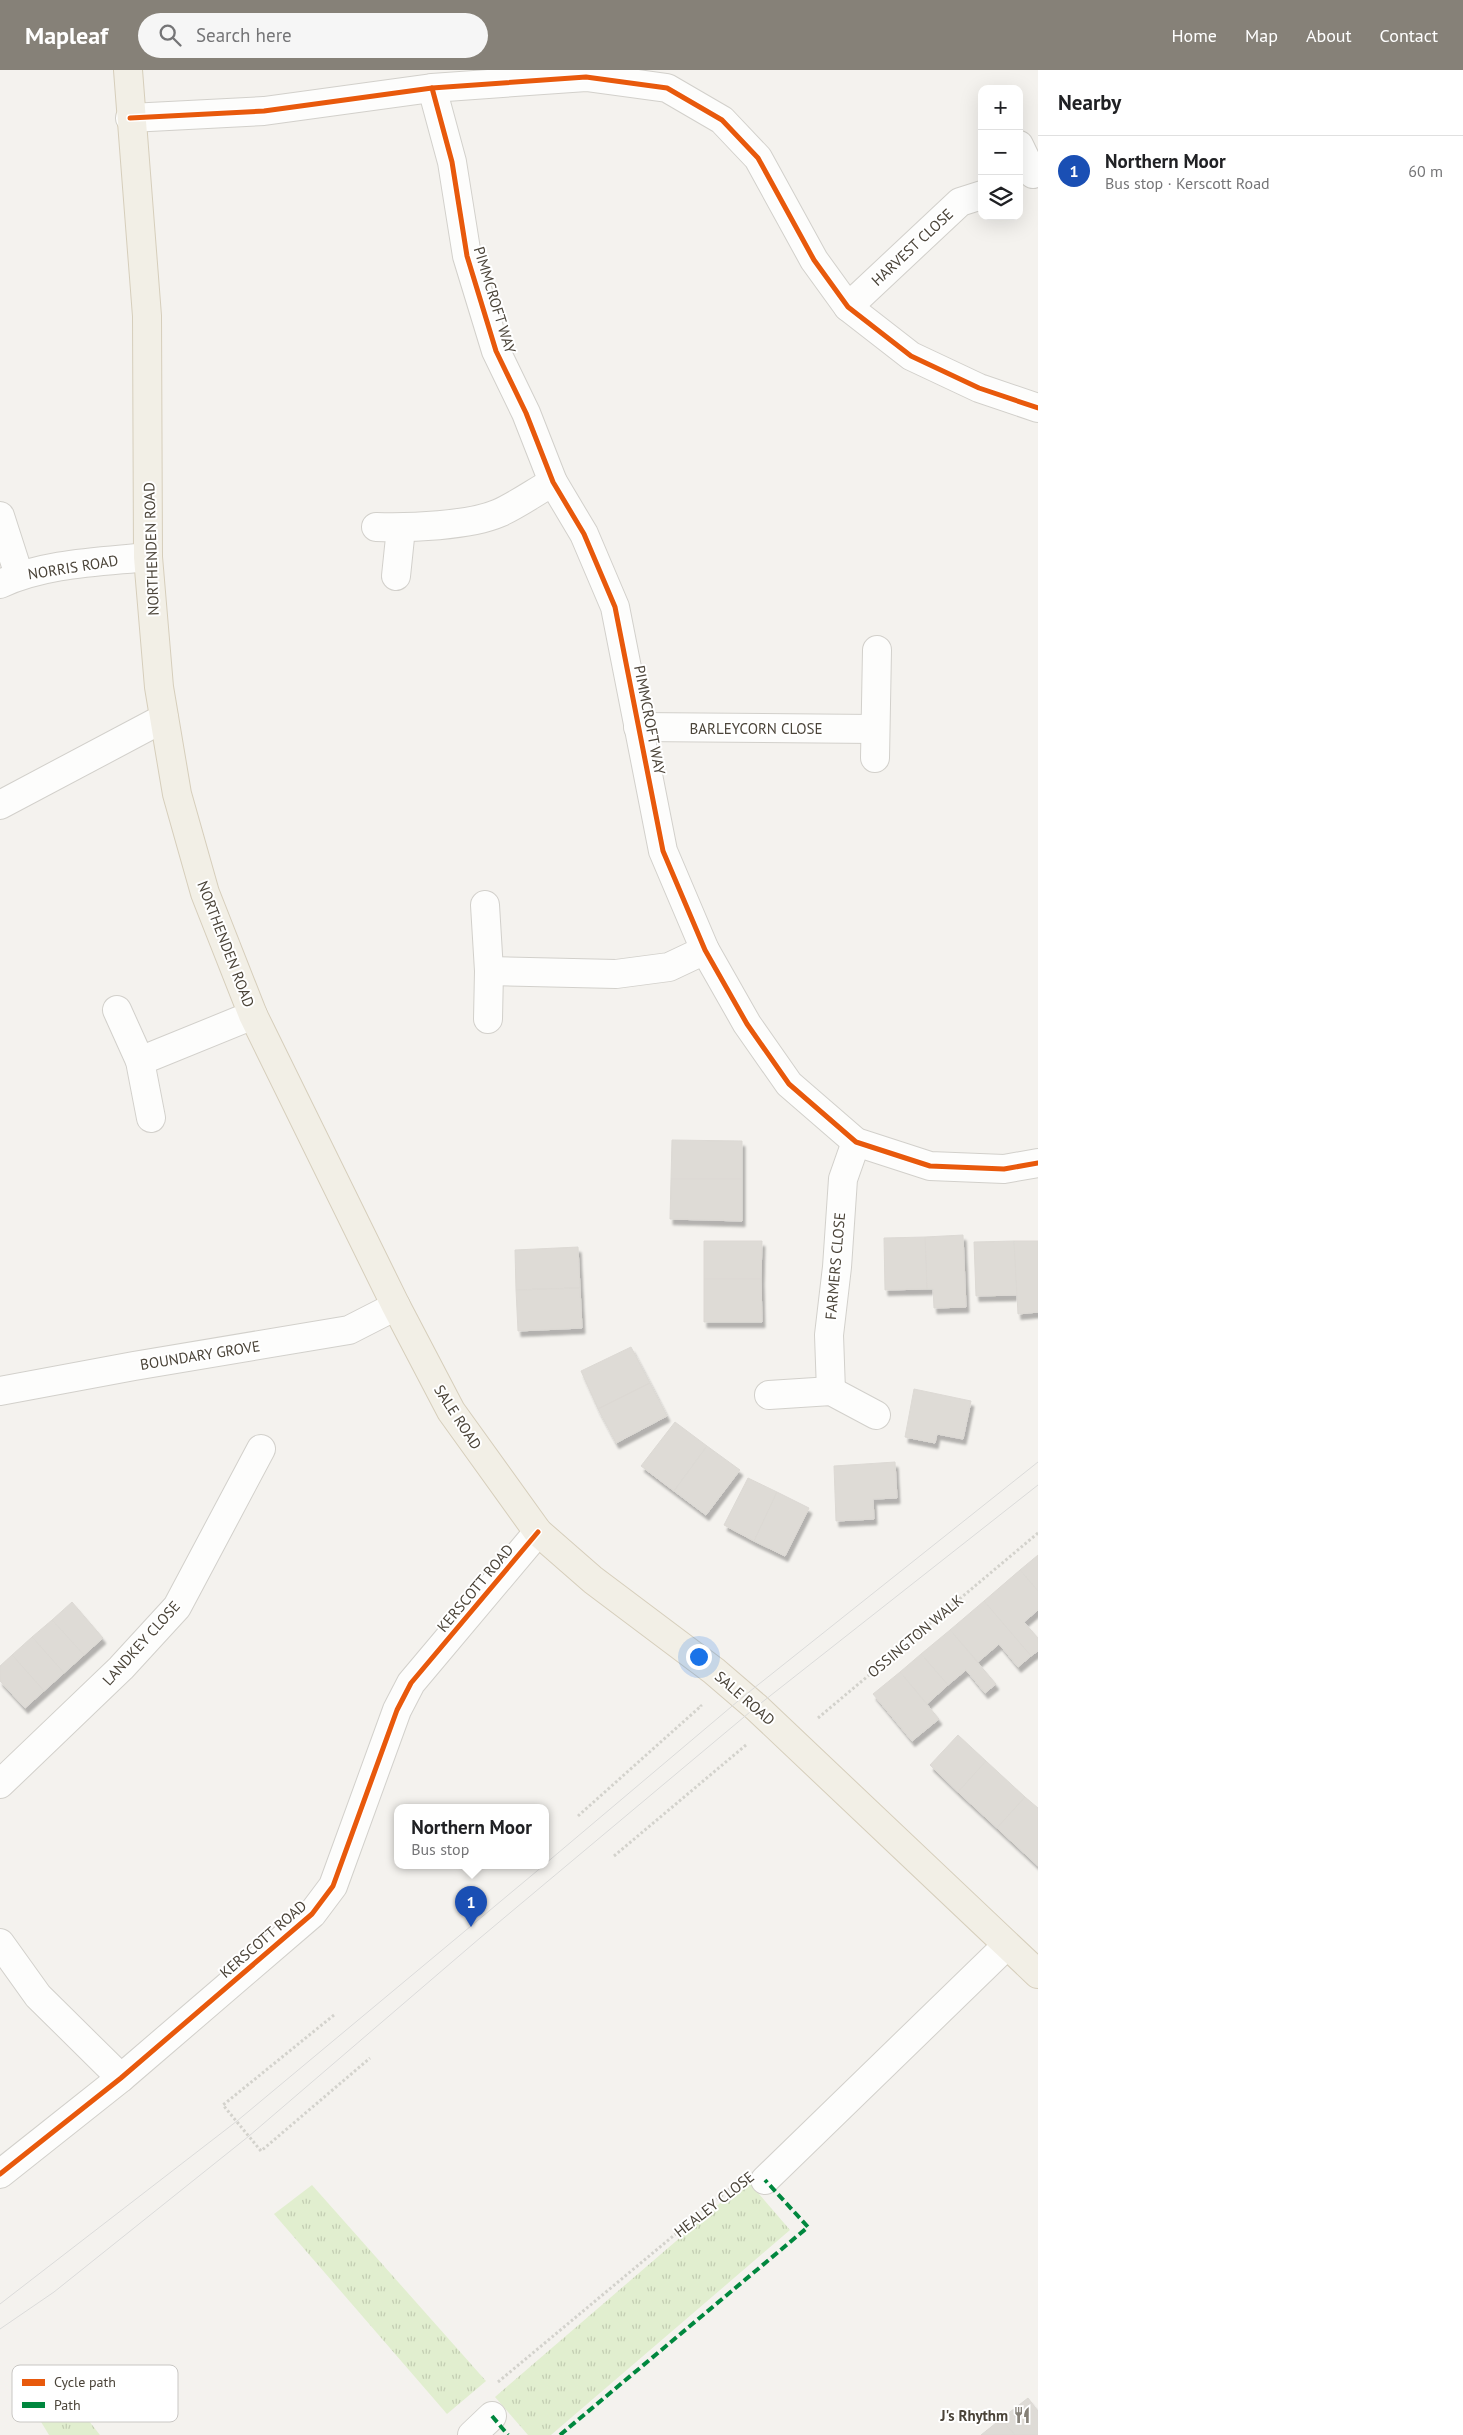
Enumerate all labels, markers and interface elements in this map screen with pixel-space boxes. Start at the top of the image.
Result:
search box [138,13,488,58]
text: Mapleaf [25,20,108,51]
icon: search [156,21,184,49]
text: Search here [196,23,292,47]
text: Home [1171,24,1217,47]
text: Map [1245,24,1278,47]
text: About [1306,24,1352,47]
text: Contact [1380,24,1438,47]
map controls [978,85,1023,220]
button: + [978,85,1023,130]
text: Nearby [1058,89,1121,116]
button: − [978,130,1023,175]
text: Northern Moor [1105,149,1226,173]
text: 1 [1069,161,1079,181]
text: 60 m [1408,161,1443,181]
text: Bus stop · Kerscott Road [1105,173,1270,193]
button: layers [978,175,1023,220]
street label: HARVEST CLOSE [867,204,957,290]
street label: PIMMCROFT WAY [470,244,520,356]
street label: NORTHENDEN ROAD [139,482,163,616]
street label: NORRIS ROAD [26,550,120,584]
street label: PIMMCROFT WAY [630,664,670,777]
street label: BARLEYCORN CLOSE [689,719,823,738]
street label: NORTHENDEN ROAD [193,878,259,1010]
street label: FARMERS CLOSE [821,1211,849,1321]
street label: BOUNDARY GROVE [139,1336,261,1374]
street label: SALE ROAD [430,1381,486,1453]
street label: KERSCOTT ROAD [433,1540,517,1636]
street label: OSSINGTON WALK [863,1590,967,1682]
street label: LANDKEY CLOSE [98,1597,184,1689]
your location [686,1644,712,1670]
street label: SALE ROAD [711,1667,779,1729]
popup [394,1804,549,1869]
text: Northern Moor [411,1815,532,1839]
text: Bus stop [411,1839,469,1859]
pin: 1 [455,1886,487,1927]
street label: KERSCOTT ROAD [216,1896,310,1982]
street label: HEALEY CLOSE [670,2167,758,2241]
legend [12,2365,178,2422]
text: Cycle path [54,2373,116,2391]
text: Path [54,2396,81,2414]
restaurant icon: J's Rhythm [1012,2405,1032,2425]
place label: J's Rhythm [940,2406,1008,2425]

